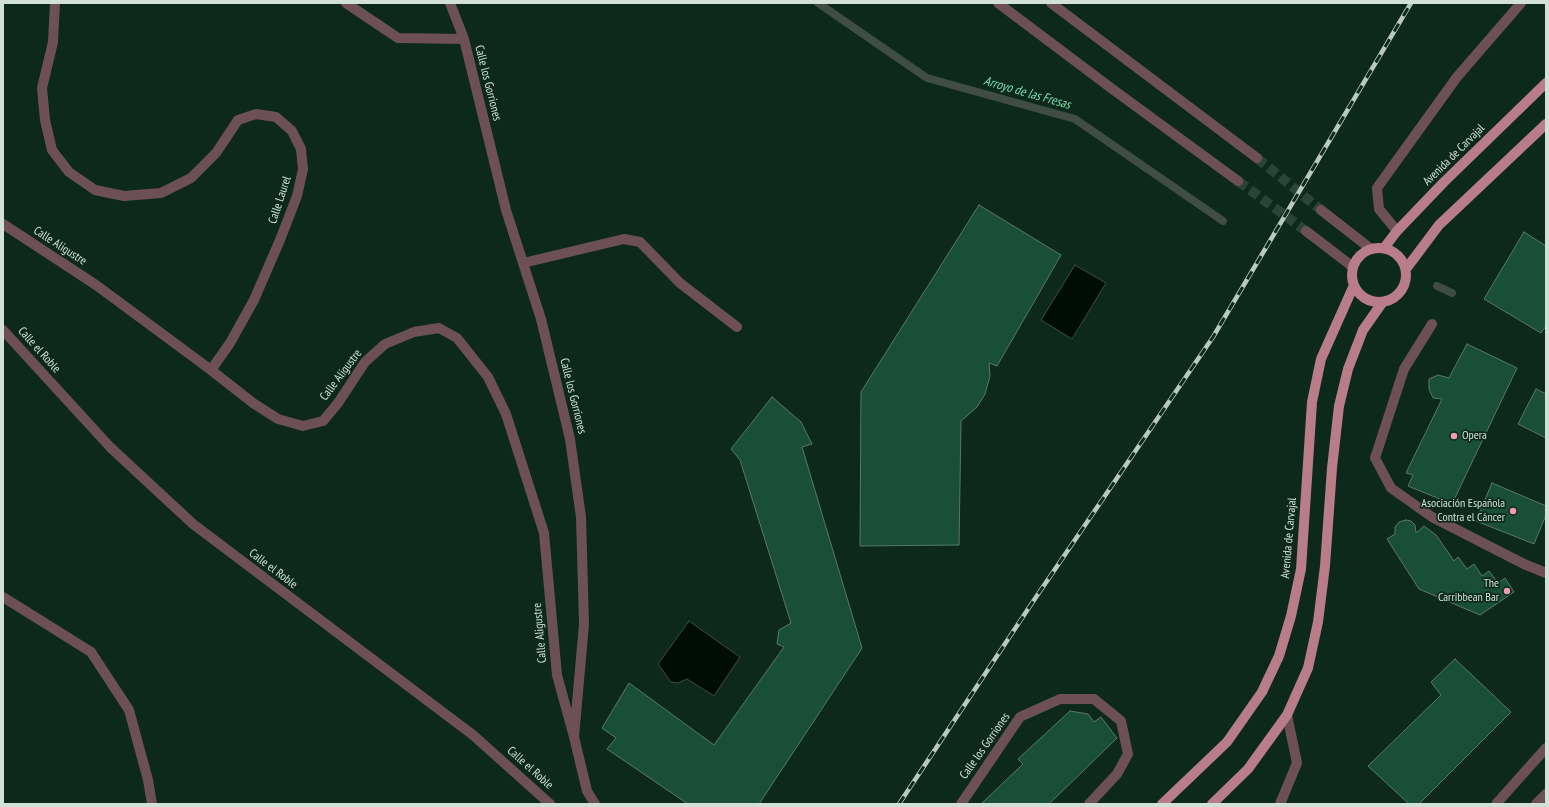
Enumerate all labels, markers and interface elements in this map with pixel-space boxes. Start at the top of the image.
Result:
street label: Calle los Gorriones [472,44,504,122]
water label: Arroyo de las Fresas [982,73,1072,113]
street label: Avenida de Carvajal [1420,121,1488,189]
street label: Calle Laurel [266,174,294,226]
street label: Calle Aligustre [31,224,89,268]
street label: Calle el Roble [15,324,63,376]
street label: Calle Aligustre [317,347,365,403]
street label: Calle los Gorriones [557,357,589,435]
place label: Opera [1462,429,1487,443]
marker: Opera [1449,431,1459,441]
street label: Avenida de Carvajal [1278,497,1300,579]
place label: Asociación Española Contra el Cáncer [1421,497,1505,525]
marker: Asociación Española Contra el Cáncer [1508,506,1518,516]
street label: Calle el Roble [246,546,300,592]
place label: The Carribbean Bar [1438,577,1499,605]
marker: The Carribbean Bar [1502,586,1512,596]
street label: Calle Aligustre [530,602,550,664]
street label: Calle los Gorriones [957,710,1013,782]
street label: Calle el Roble [504,744,556,792]

